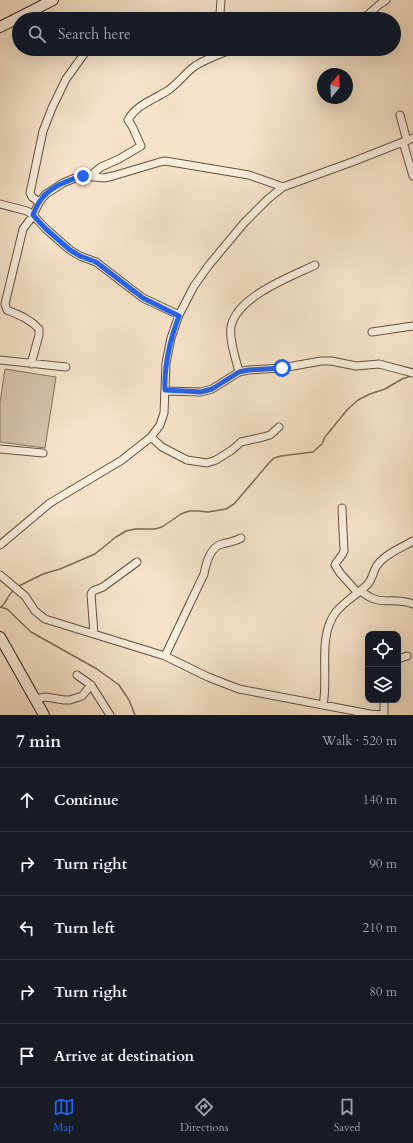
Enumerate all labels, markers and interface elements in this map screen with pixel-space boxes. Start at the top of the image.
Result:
search box [12,12,401,56]
icon: search [26,23,48,45]
text: Search here [58,24,131,44]
north arrow [317,68,353,104]
route end [74,167,92,185]
route start [273,359,291,377]
map controls [365,631,401,703]
button: locate [365,631,401,667]
button: layers [365,667,401,703]
text: 7 min [16,730,61,753]
text: Walk · 520 m [322,732,397,750]
icon: ahead [16,789,38,811]
text: Continue [54,790,119,810]
text: 140 m [363,791,397,809]
icon: right [16,853,38,875]
text: Turn right [54,854,127,874]
text: 90 m [369,855,397,873]
icon: left [16,917,38,939]
text: Turn left [54,918,115,938]
text: 210 m [363,919,397,937]
icon: right [16,981,38,1003]
text: Turn right [54,982,127,1002]
text: 80 m [369,983,397,1001]
icon: arrive [16,1045,38,1067]
text: Arrive at destination [54,1046,194,1066]
tab: Map [53,1096,75,1135]
tab: Directions [180,1096,228,1135]
tab: Saved [334,1096,360,1135]

